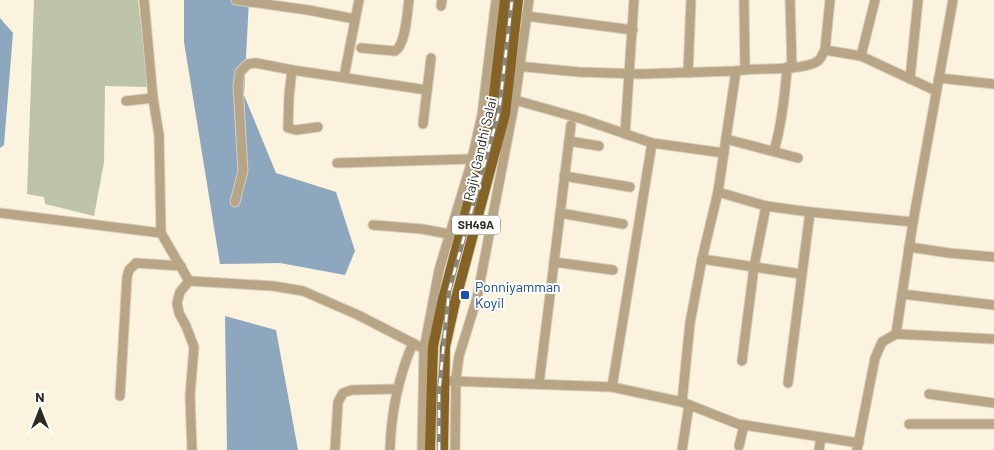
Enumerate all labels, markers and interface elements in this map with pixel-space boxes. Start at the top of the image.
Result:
street label: Rajiv Gandhi Salai [459,95,500,202]
road number: SH49A [452,216,500,234]
place label: Ponniyamman Koyil [475,278,561,311]
marker: Ponniyamman Koyil [459,289,471,301]
north arrow [15,385,65,435]
text: N [35,388,45,405]

